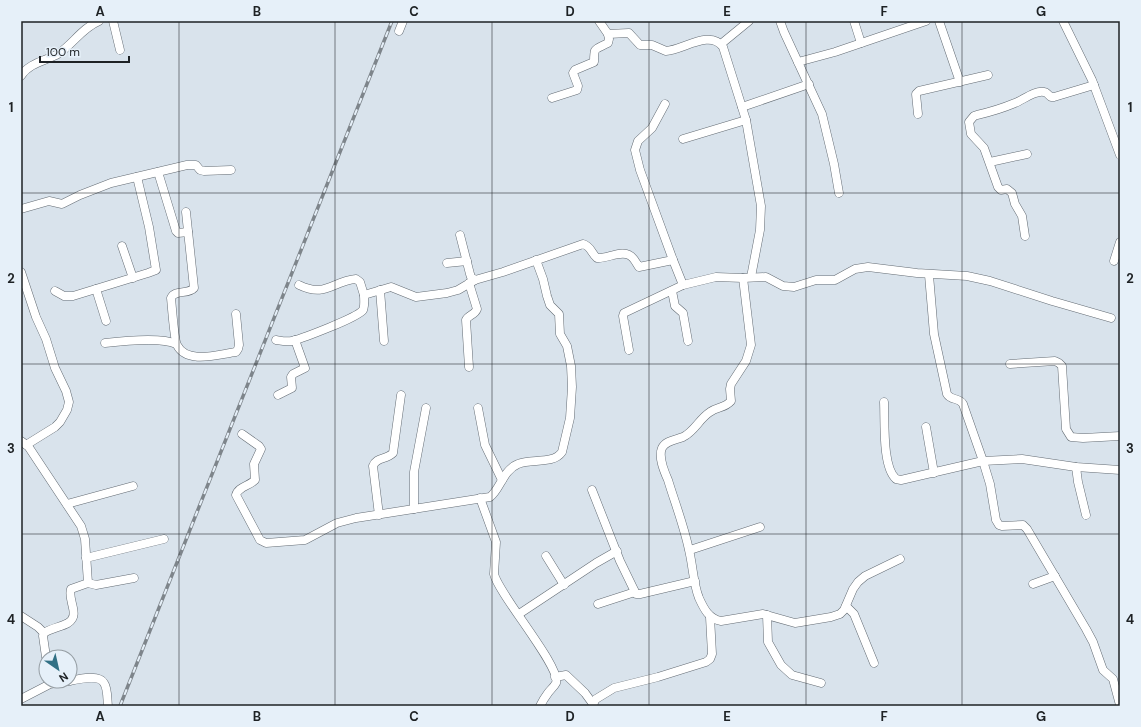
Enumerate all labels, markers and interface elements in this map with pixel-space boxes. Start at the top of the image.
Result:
text: A [95,3,105,20]
text: B [253,3,261,20]
text: C [409,3,419,20]
text: D [565,3,575,20]
text: E [723,3,731,20]
text: F [880,3,888,20]
text: G [1036,3,1046,20]
scale bar [40,38,129,64]
text: 100 m [46,44,80,60]
text: 1 [9,99,13,116]
text: 1 [1128,99,1132,116]
text: 2 [7,270,15,287]
text: 2 [1126,270,1134,287]
text: 3 [7,440,15,457]
text: 3 [1126,440,1134,457]
text: 4 [7,611,15,628]
text: 4 [1126,611,1134,628]
north arrow [38,649,78,689]
text: N [56,669,71,685]
text: A [95,708,105,725]
text: B [253,708,261,725]
text: C [409,708,419,725]
text: D [565,708,575,725]
text: E [723,708,731,725]
text: F [880,708,888,725]
text: G [1036,708,1046,725]

